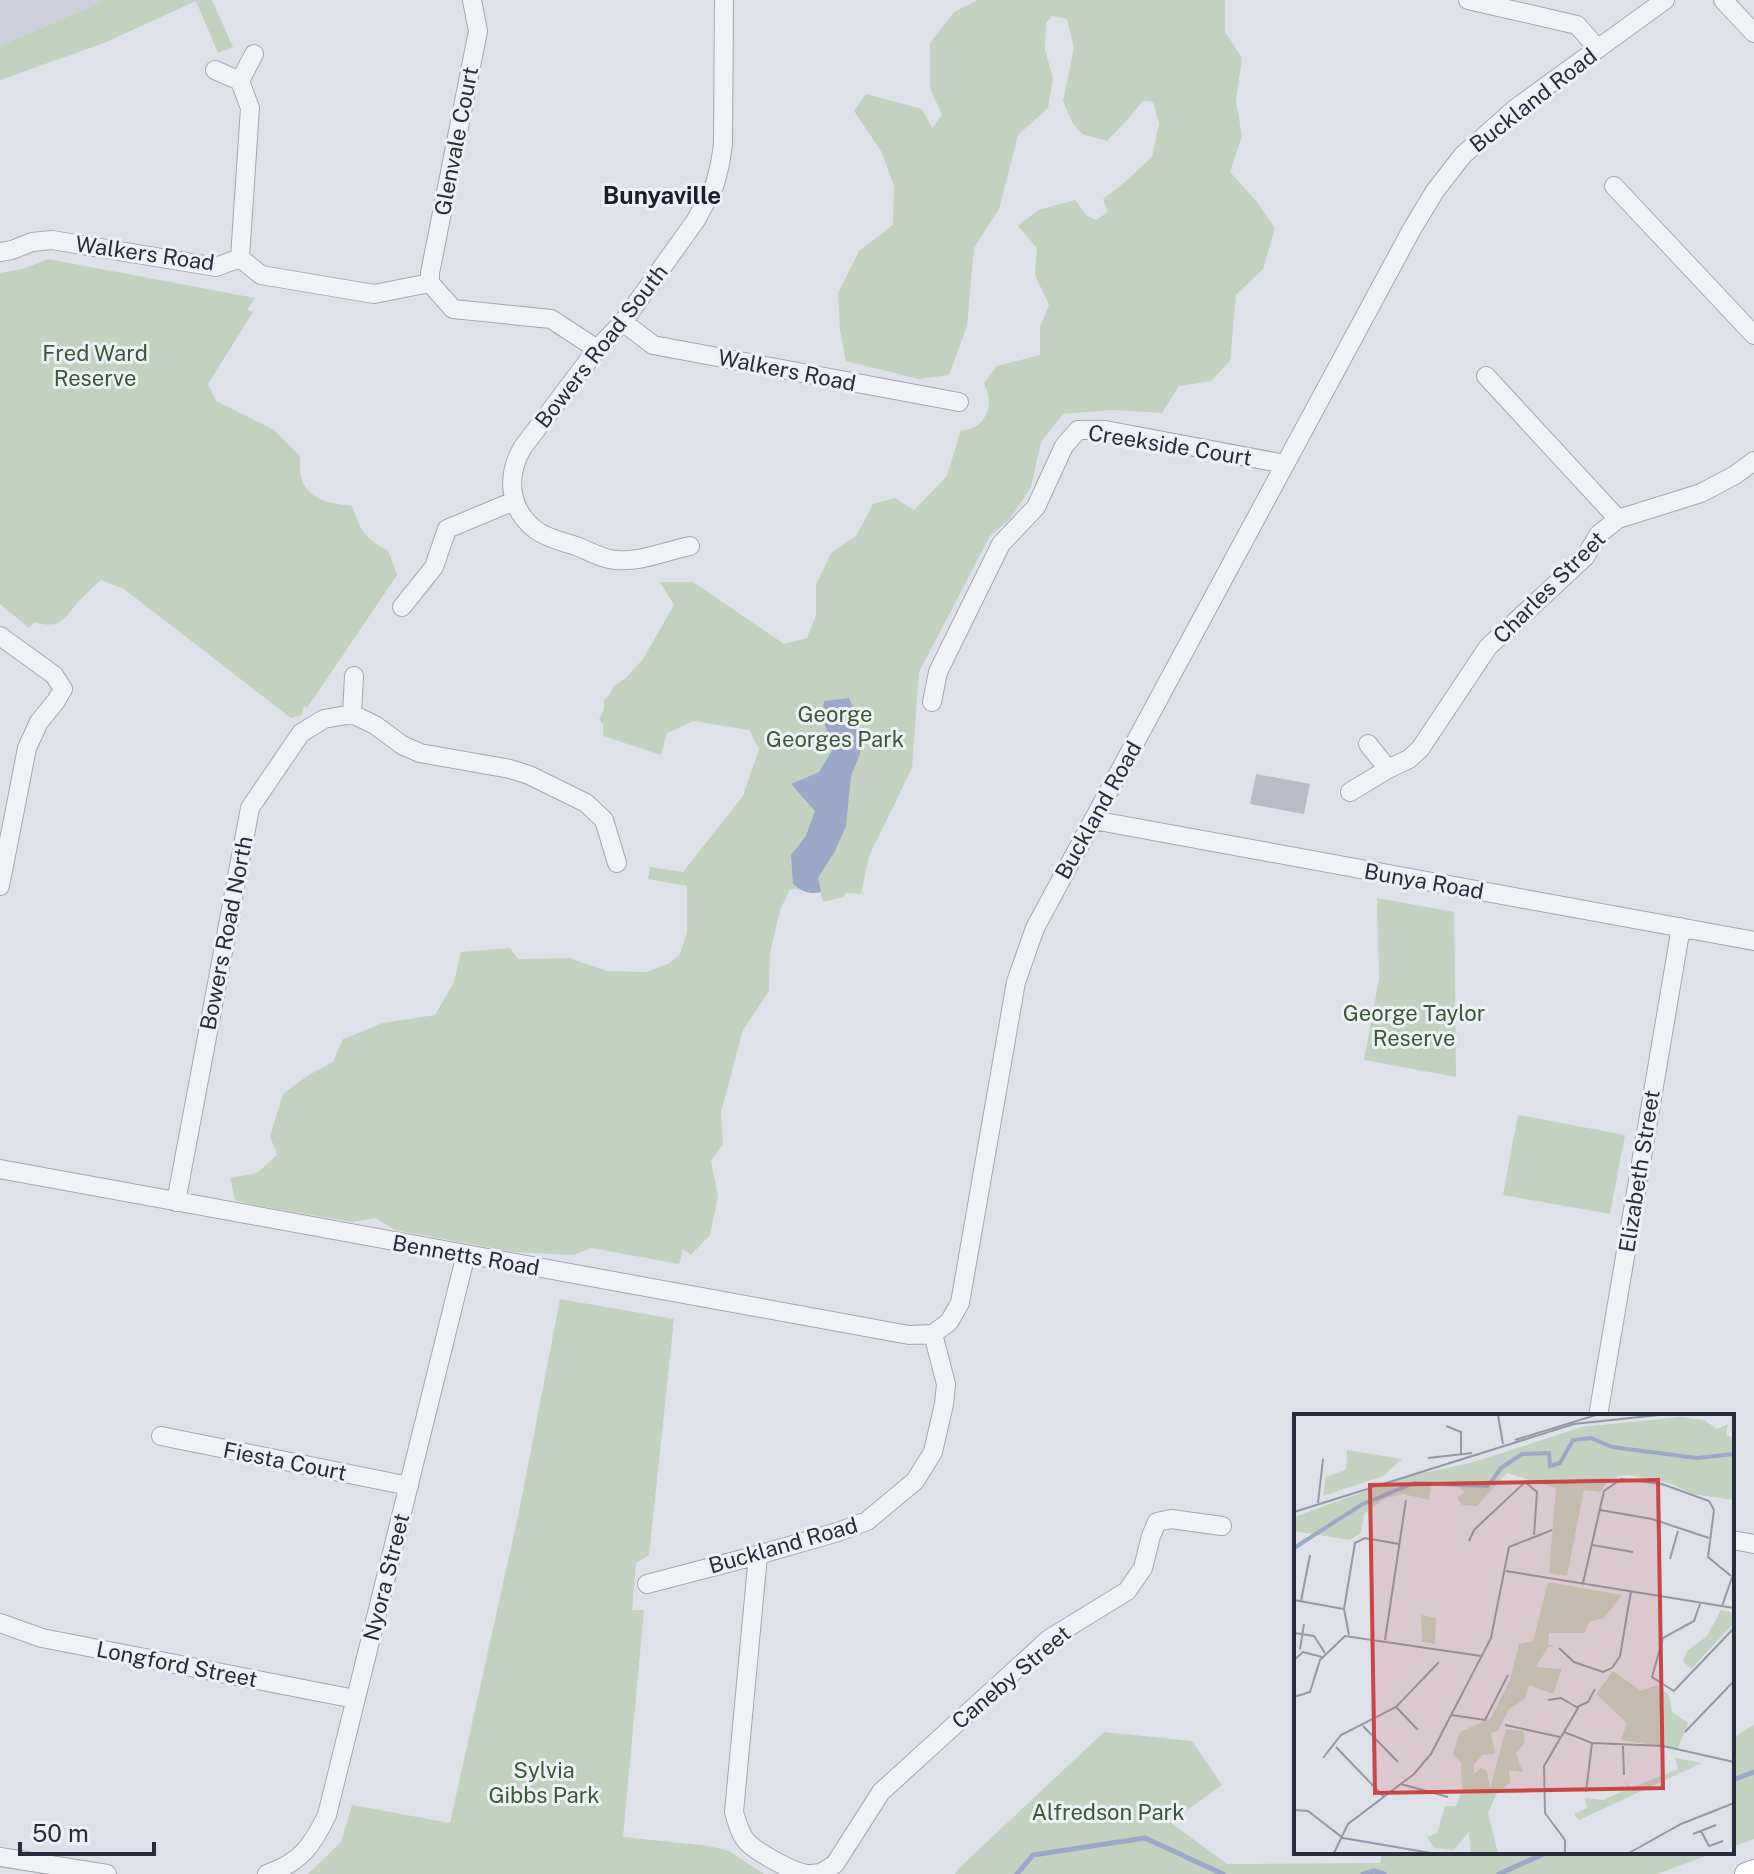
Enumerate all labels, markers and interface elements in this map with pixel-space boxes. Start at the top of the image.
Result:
street label: Buckland Road [1464,42,1602,158]
street label: Glenvale Court [429,64,483,218]
district label: Bunyaville [603,181,721,209]
street label: Walkers Road [74,230,216,276]
street label: Bowers Road South [529,259,673,433]
park label: Fred Ward Reserve [42,340,148,391]
street label: Walkers Road [716,344,858,396]
street label: Creekside Court [1086,419,1254,471]
street label: Charles Street [1488,526,1610,648]
park label: George Georges Park [766,701,904,752]
street label: Buckland Road [1049,736,1147,884]
street label: Bowers Road North [194,834,258,1032]
street label: Bunya Road [1362,858,1486,904]
park label: George Taylor Reserve [1343,1000,1485,1051]
street label: Elizabeth Street [1613,1088,1665,1254]
street label: Bennetts Road [390,1229,542,1281]
inset map [1294,1414,1734,1854]
street label: Fiesta Court [221,1436,349,1486]
street label: Nyora Street [358,1511,414,1643]
street label: Buckland Road [706,1511,860,1579]
street label: Caneby Street [946,1620,1076,1734]
street label: Longford Street [94,1636,260,1692]
park label: Sylvia Gibbs Park [488,1757,600,1808]
park label: Alfredson Park [1031,1799,1185,1825]
scale bar [20,1806,154,1856]
text: 50 m [32,1819,89,1847]

